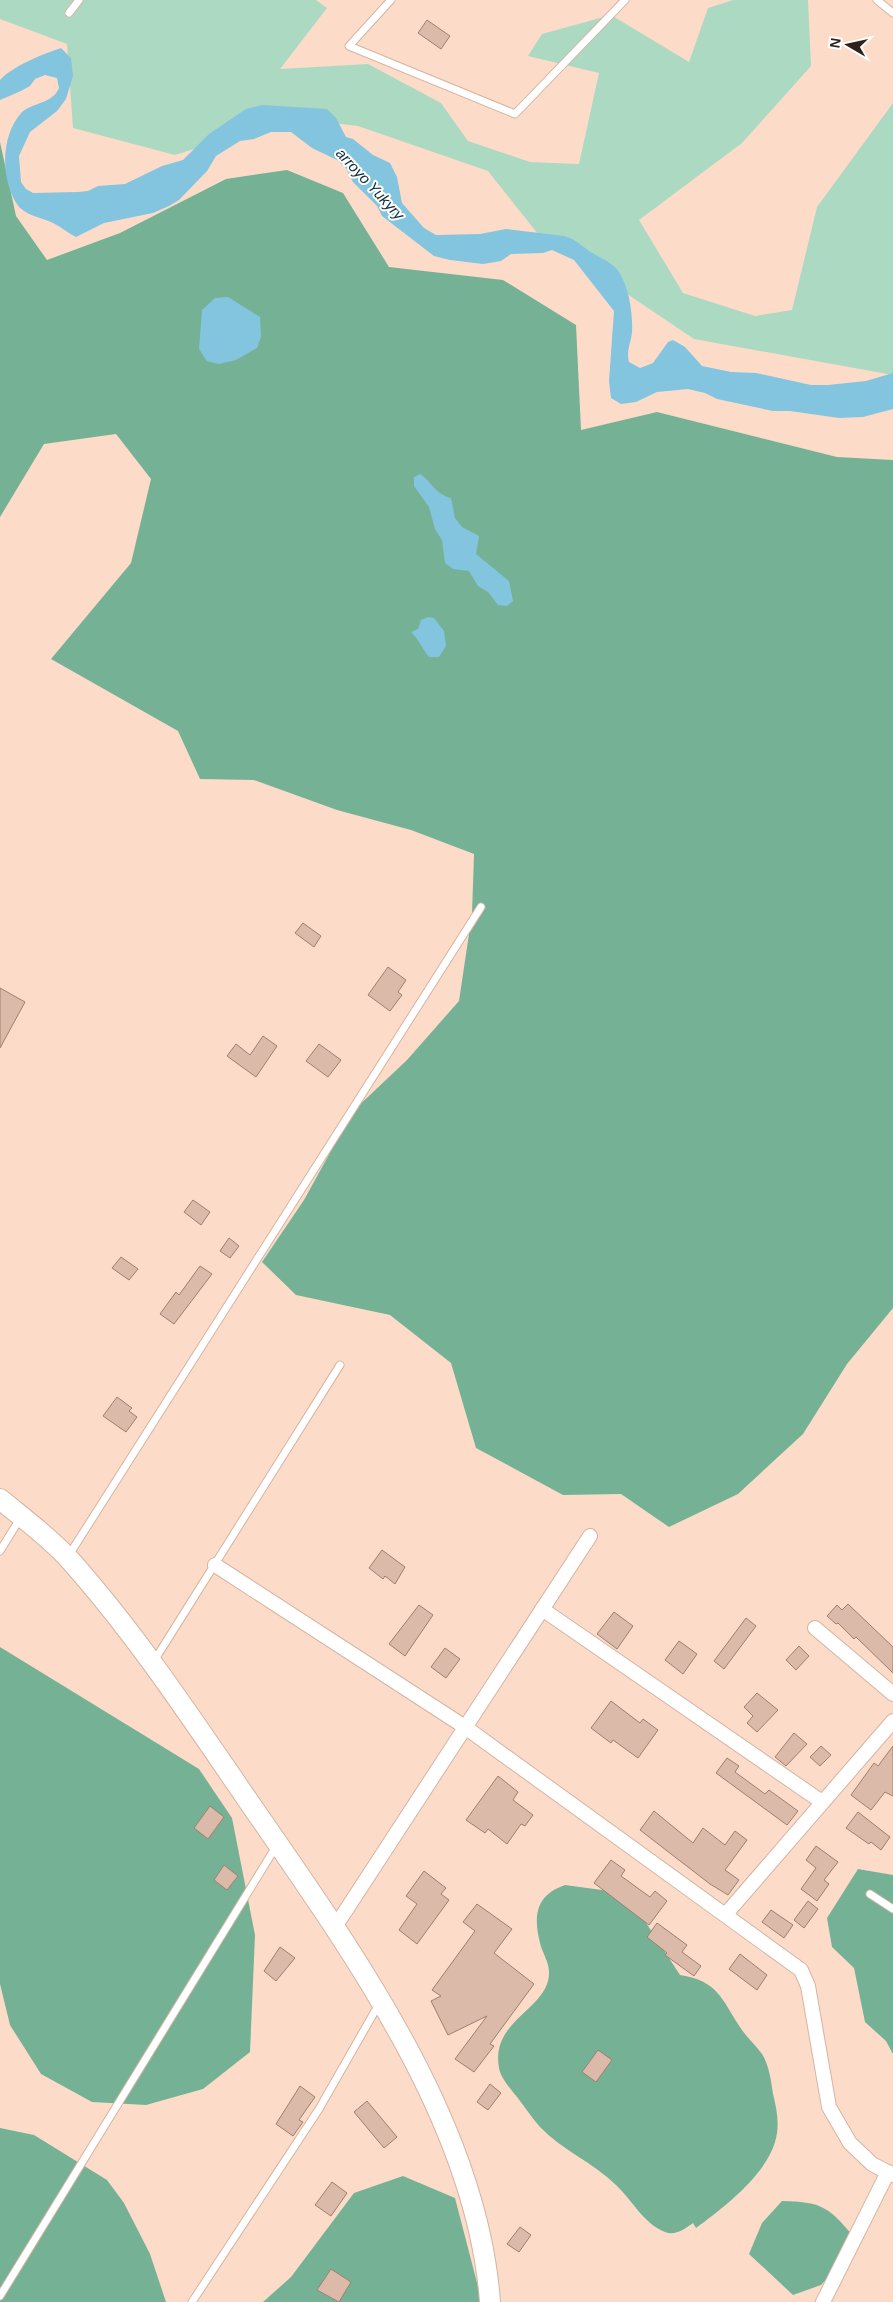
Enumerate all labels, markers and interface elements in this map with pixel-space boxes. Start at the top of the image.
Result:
north arrow [823,20,873,70]
text: N [826,37,844,49]
water label: arroyo Yukyry [333,144,409,224]

